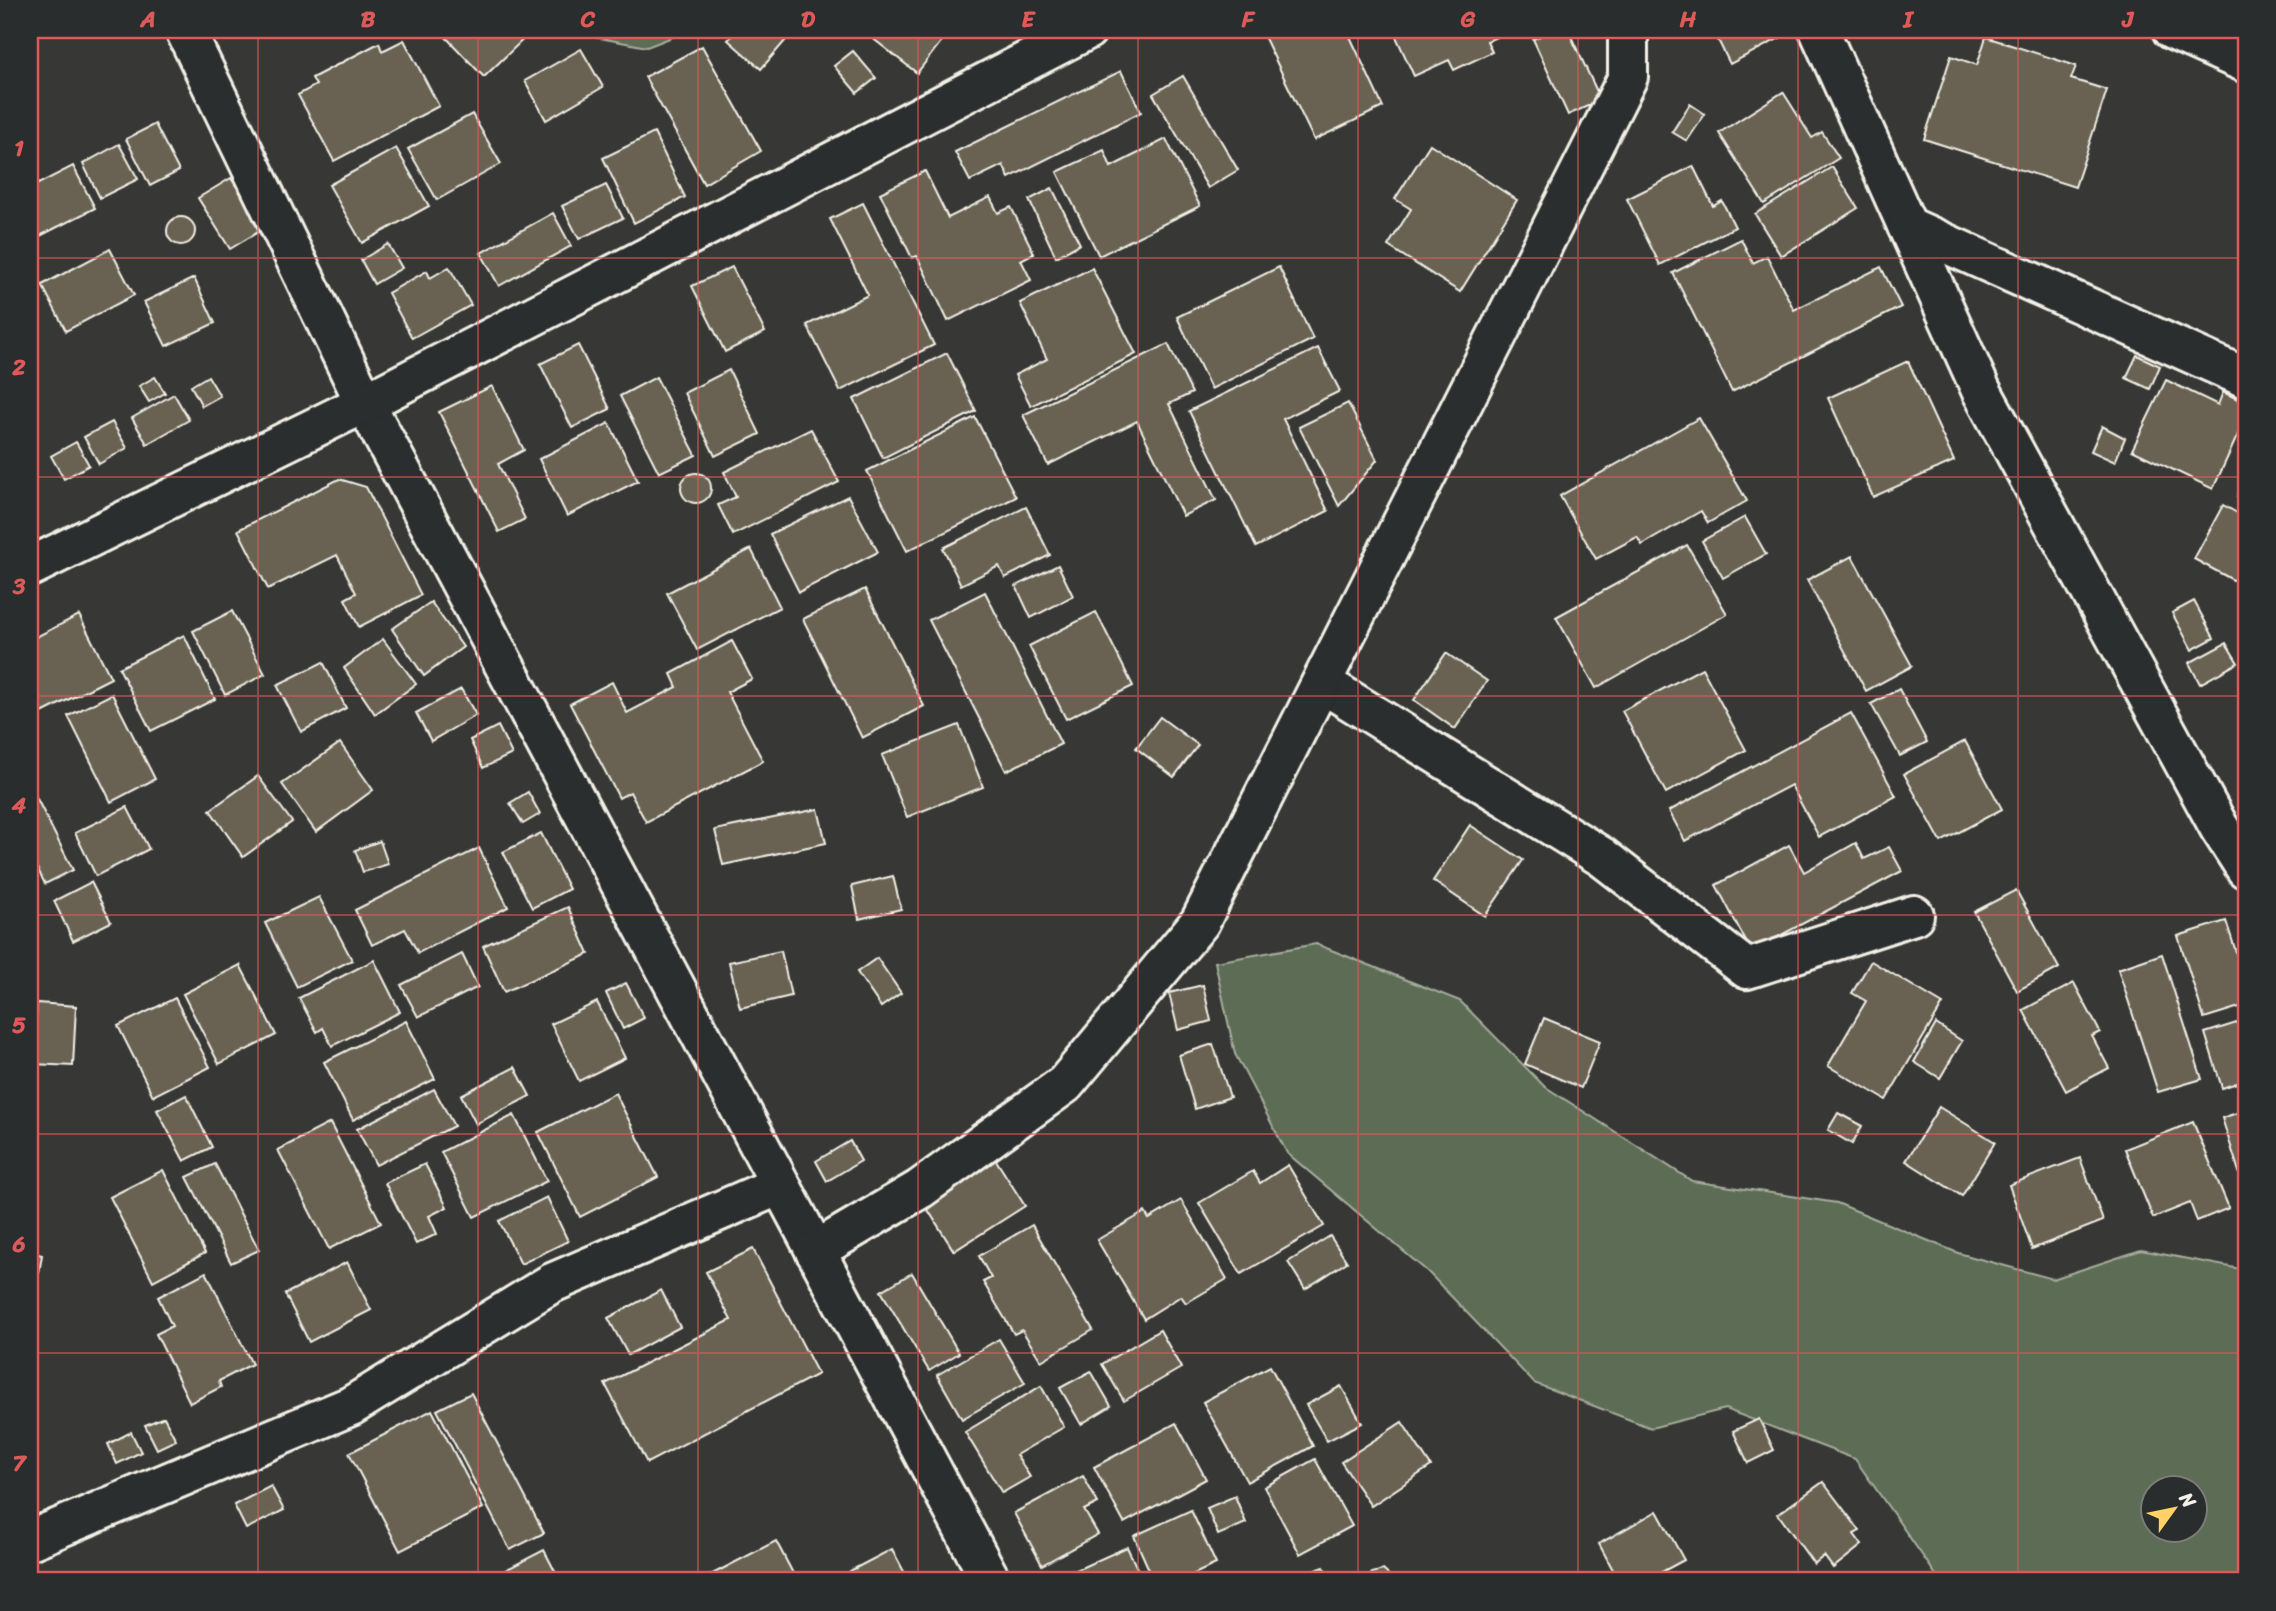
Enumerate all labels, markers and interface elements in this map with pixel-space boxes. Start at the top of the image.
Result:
text: A [139,0,156,40]
text: B [361,0,376,40]
text: C [580,0,596,40]
text: D [801,0,816,40]
text: E [1022,0,1037,40]
text: F [1241,0,1256,40]
text: G [1460,0,1476,40]
text: H [1679,0,1697,40]
text: I [1902,0,1914,40]
text: J [2121,0,2135,40]
text: 1 [14,128,24,169]
text: 2 [11,347,26,388]
text: 3 [12,566,26,607]
text: 4 [11,785,27,826]
text: 5 [12,1005,26,1046]
text: 6 [11,1224,26,1265]
text: 7 [12,1443,27,1484]
north arrow [2140,1474,2210,1544]
text: N [2170,1485,2206,1515]

